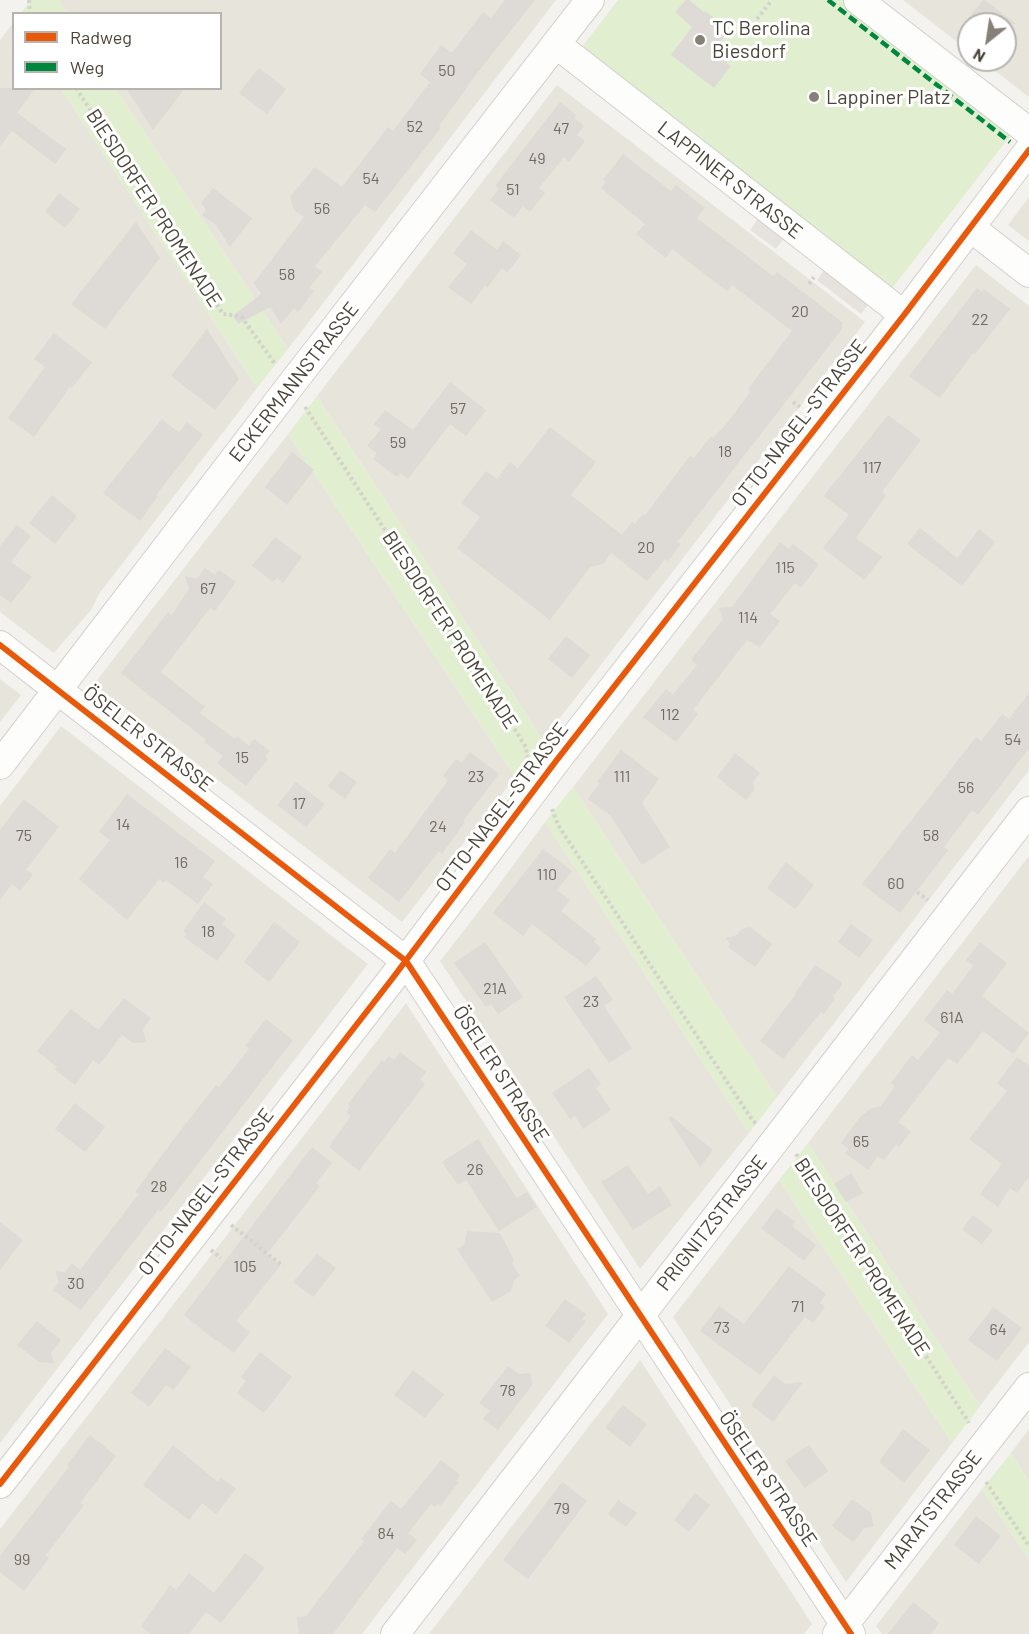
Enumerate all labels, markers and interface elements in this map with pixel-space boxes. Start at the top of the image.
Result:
legend [12,12,222,90]
north arrow [957,12,1017,72]
place label: TC Berolina Biesdorf [712,16,811,63]
text: Radweg [70,26,132,48]
marker: TC Berolina Biesdorf [693,33,707,47]
text: N [969,45,988,67]
text: Weg [70,56,104,78]
house number: 50 [438,61,456,81]
place label: Lappiner Platz [826,85,950,109]
marker: Lappiner Platz [807,90,821,104]
street label: BIESDORFER PROMENADE [81,104,227,312]
street label: LAPPINER STRASSE [653,116,807,244]
house number: 52 [407,117,423,137]
house number: 47 [553,119,569,139]
house number: 49 [528,149,546,169]
house number: 54 [362,169,380,189]
house number: 51 [506,180,520,200]
house number: 56 [314,199,330,219]
house number: 58 [279,265,295,285]
street label: ECKERMANNSTRASSE [224,297,364,467]
house number: 20 [791,302,809,322]
house number: 22 [971,310,989,330]
street label: OTTO-NAGEL-STRASSE [726,334,872,512]
house number: 57 [450,399,466,419]
house number: 59 [390,433,406,453]
house number: 18 [718,442,732,462]
house number: 117 [863,458,881,478]
street label: BIESDORFER PROMENADE [377,526,523,734]
house number: 20 [637,538,655,558]
house number: 115 [775,558,795,578]
house number: 67 [200,579,216,599]
house number: 114 [738,608,758,628]
street label: ÖSELER STRASSE [78,681,218,797]
house number: 112 [660,705,680,725]
street label: OTTO-NAGEL-STRASSE [430,718,574,896]
house number: 54 [1004,730,1022,750]
house number: 15 [235,748,249,768]
house number: 23 [468,767,484,787]
house number: 111 [614,767,630,787]
house number: 56 [958,778,974,798]
house number: 17 [292,794,306,814]
house number: 14 [116,815,130,835]
house number: 24 [429,817,447,837]
house number: 75 [16,826,32,846]
house number: 58 [923,826,939,846]
house number: 16 [174,853,188,873]
house number: 110 [537,865,557,885]
house number: 60 [887,874,905,894]
house number: 18 [201,922,215,942]
house number: 21A [483,979,507,999]
house number: 23 [583,992,599,1012]
street label: ÖSELER STRASSE [448,1001,554,1147]
house number: 61A [940,1008,964,1028]
street label: OTTO-NAGEL-STRASSE [133,1103,279,1281]
house number: 65 [853,1132,869,1152]
street label: PRIGNITZSTRASSE [652,1151,772,1295]
street label: BIESDORFER PROMENADE [789,1153,935,1361]
house number: 26 [467,1160,483,1180]
house number: 28 [151,1177,167,1197]
house number: 105 [234,1257,256,1277]
house number: 30 [67,1274,85,1294]
house number: 71 [791,1297,805,1317]
house number: 73 [714,1318,730,1338]
house number: 64 [989,1320,1007,1340]
house number: 78 [500,1381,516,1401]
street label: ÖSELER STRASSE [714,1407,822,1551]
street label: MARATSTRASSE [879,1446,987,1574]
house number: 79 [554,1499,570,1519]
house number: 84 [377,1524,395,1544]
house number: 99 [14,1550,30,1570]

